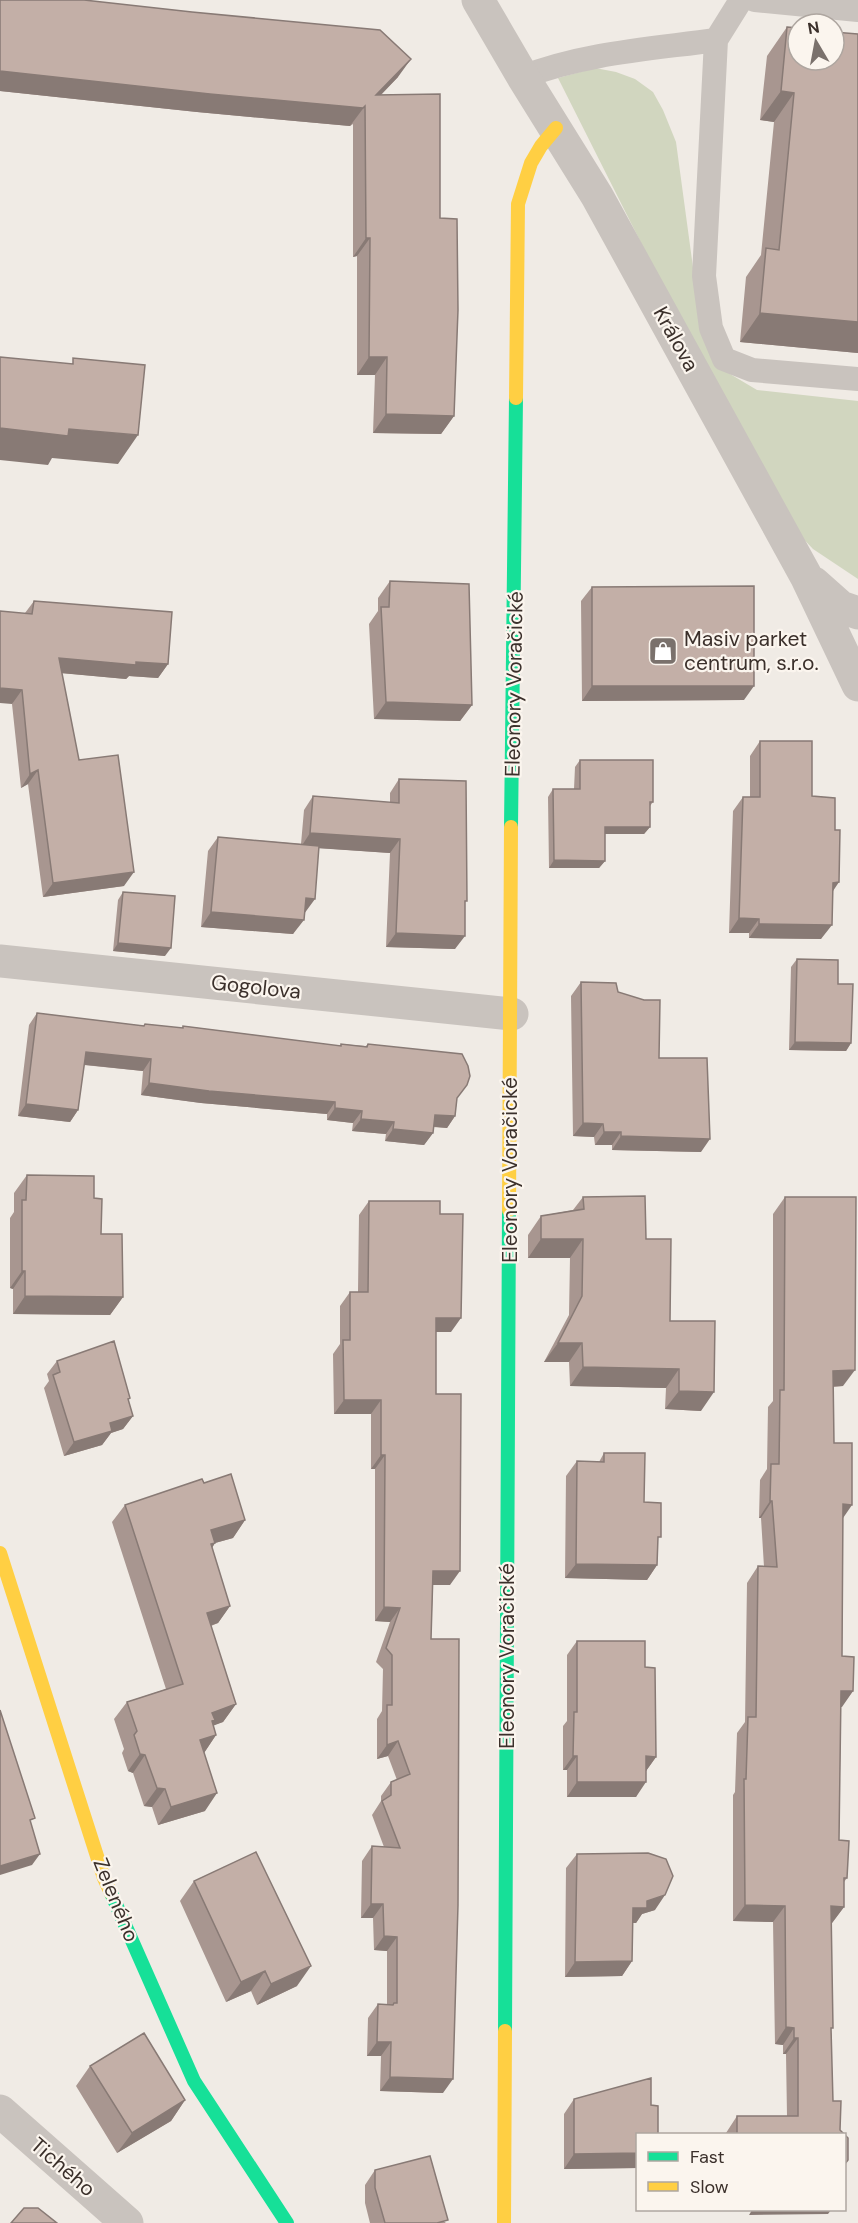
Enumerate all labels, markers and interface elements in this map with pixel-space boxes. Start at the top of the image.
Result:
north arrow [786,12,846,72]
text: N [806,16,821,39]
street label: Králova [647,302,705,376]
street label: Eleonory Voračické [498,591,530,777]
place label: Masiv parket centrum, s.r.o. [684,625,819,677]
shop icon: Masiv parket centrum, s.r.o. [647,635,679,667]
street label: Gogolova [210,968,302,1006]
street label: Eleonory Voračické [496,1077,524,1263]
street label: Eleonory Voračické [493,1563,521,1749]
street label: Zeleného [86,1854,146,1946]
street label: Tichého [25,2131,101,2203]
legend [636,2133,846,2211]
text: Fast [690,2145,725,2169]
text: Slow [690,2175,729,2199]

